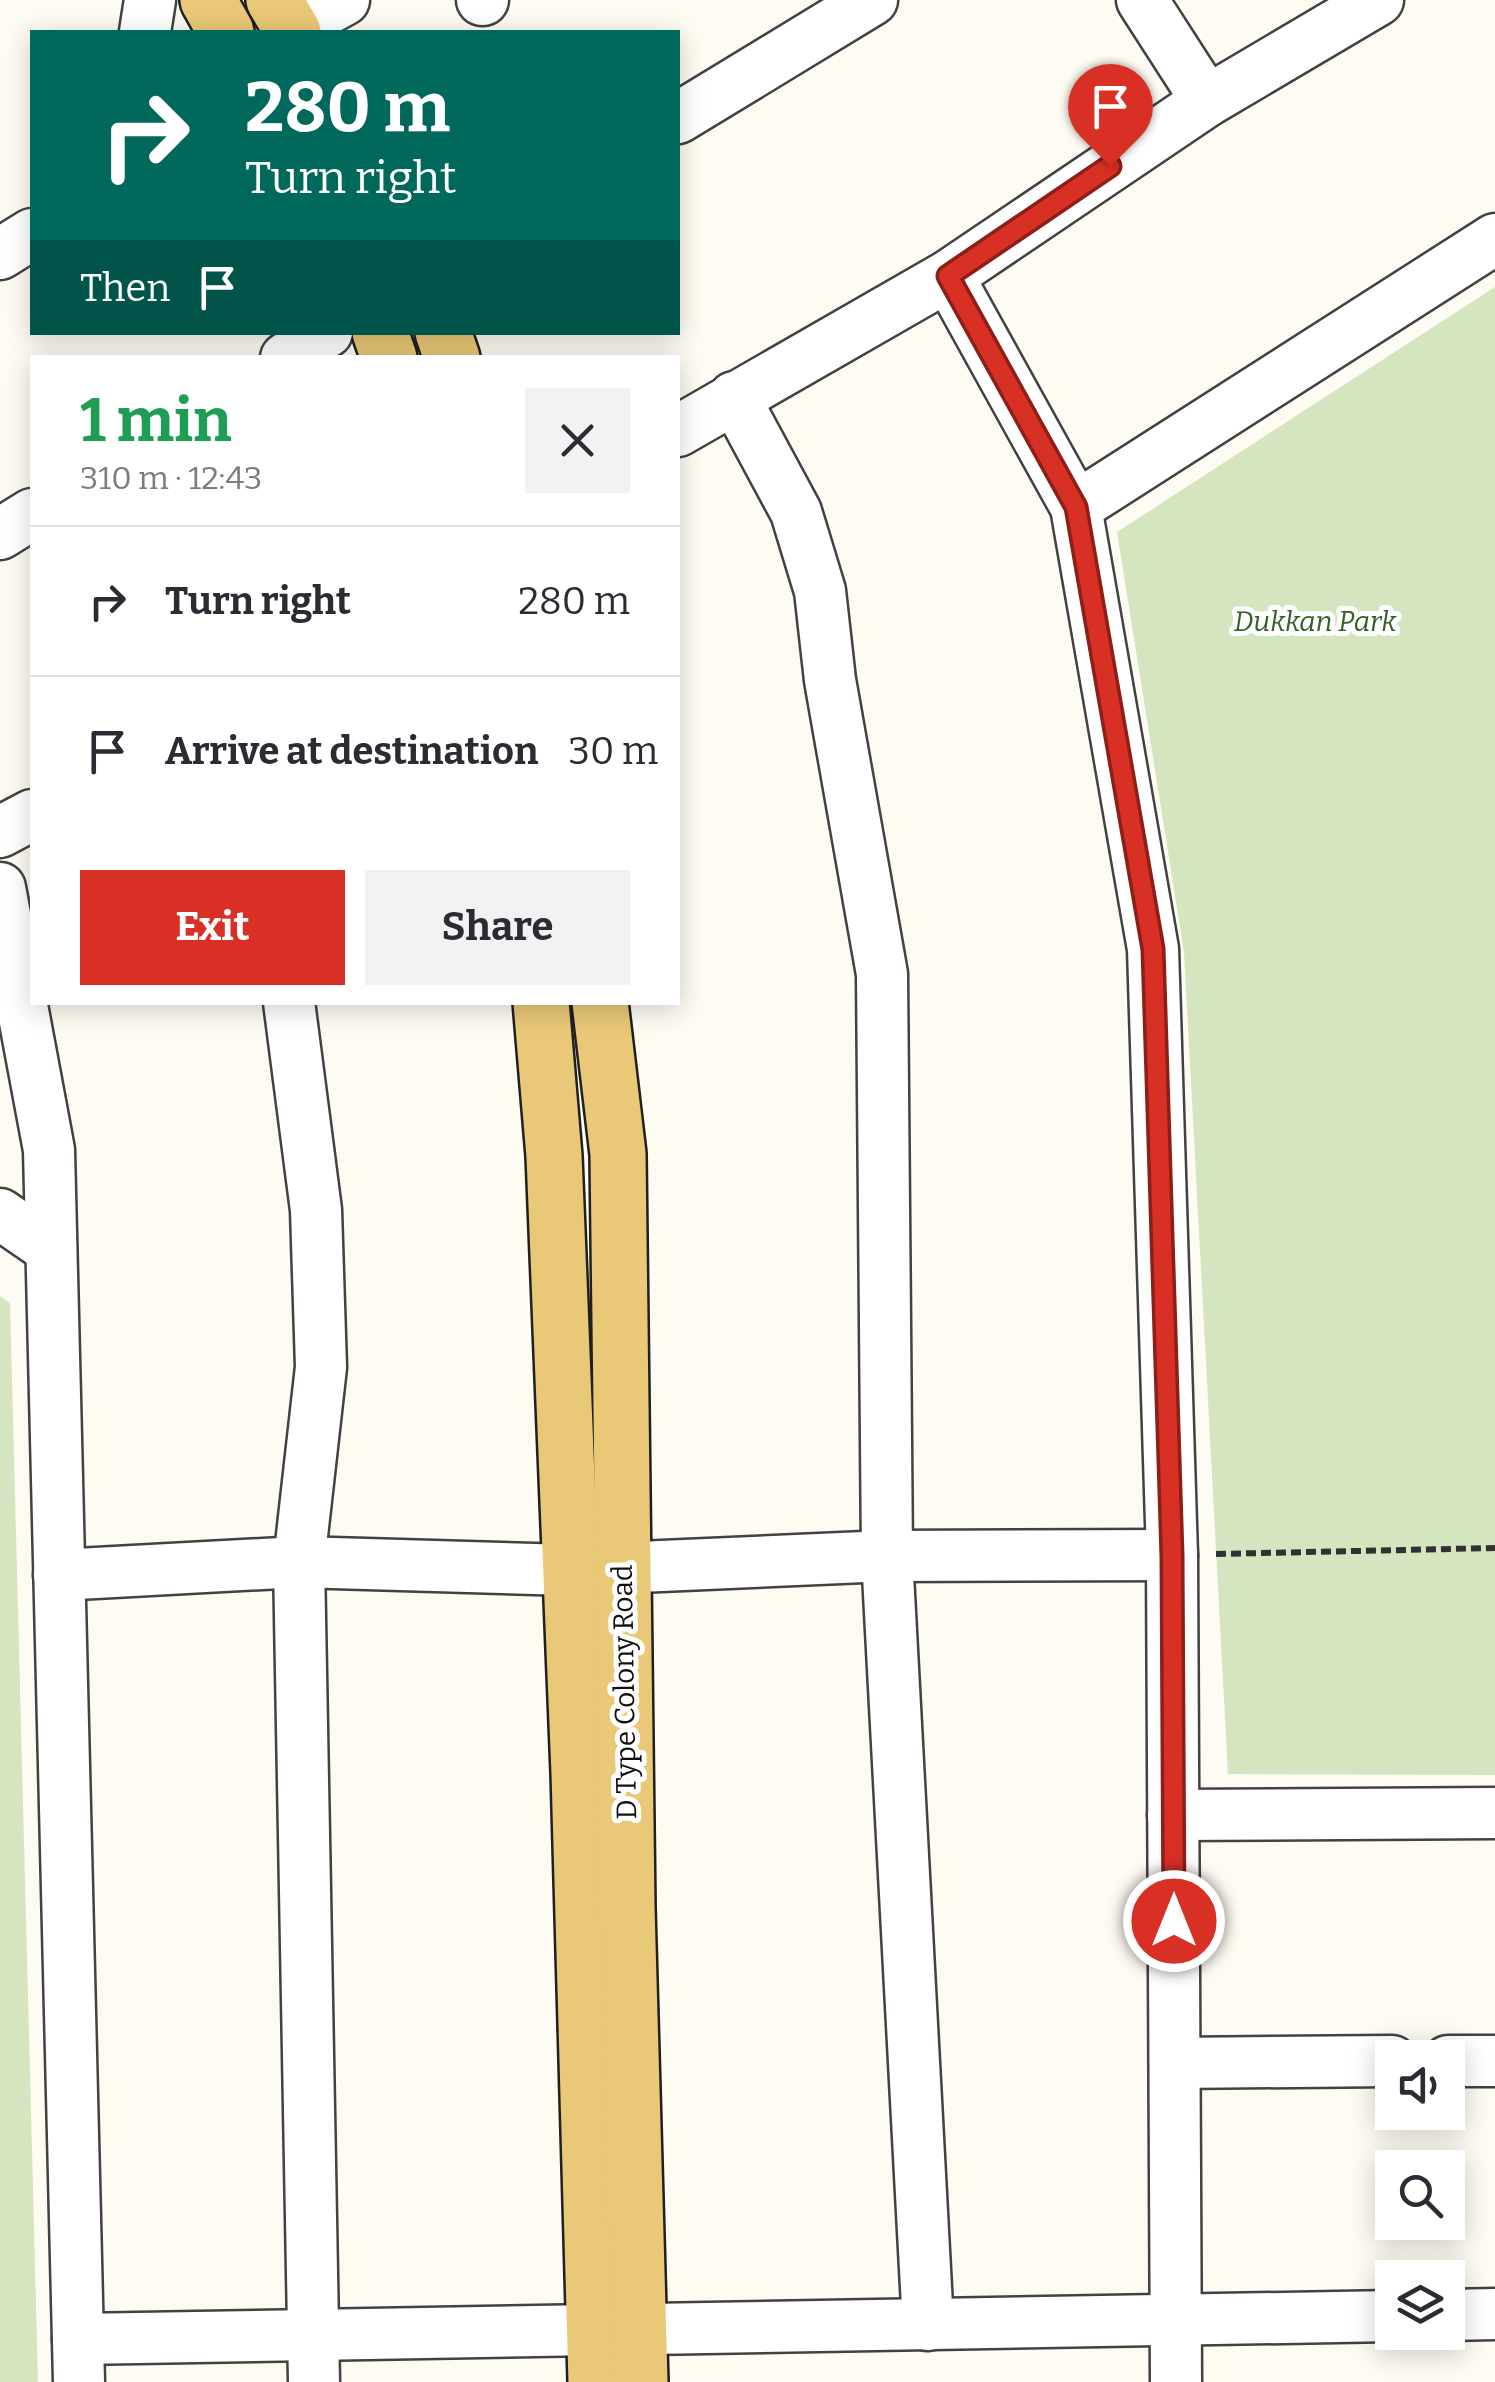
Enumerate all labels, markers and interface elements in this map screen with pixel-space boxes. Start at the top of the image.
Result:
pin [1068,64,1153,167]
text: 280 m [245,66,450,150]
icon: right [80,70,210,200]
icon: arrive [1083,79,1138,134]
text: Turn right [245,151,457,205]
icon: arrive [190,260,245,315]
text: Then [80,265,170,311]
text: 1 min [80,385,232,457]
button: close [525,388,630,493]
text: 310 m · 12:43 [80,459,262,497]
icon: right [80,574,135,629]
text: Turn right [165,578,351,624]
text: 280 m [518,578,630,624]
park label: Dukkan Park [1234,605,1397,638]
icon: arrive [80,724,135,779]
text: Arrive at destination [165,728,538,774]
text: 30 m [568,728,658,774]
button: Exit [80,870,345,985]
button: Share [365,870,630,985]
street label: D Type Colony Road [606,1564,643,1820]
position arrow [1122,1869,1226,1973]
map controls [1375,2040,1465,2350]
button: sound [1375,2040,1465,2130]
button: search [1375,2150,1465,2240]
button: layers [1375,2260,1465,2350]

